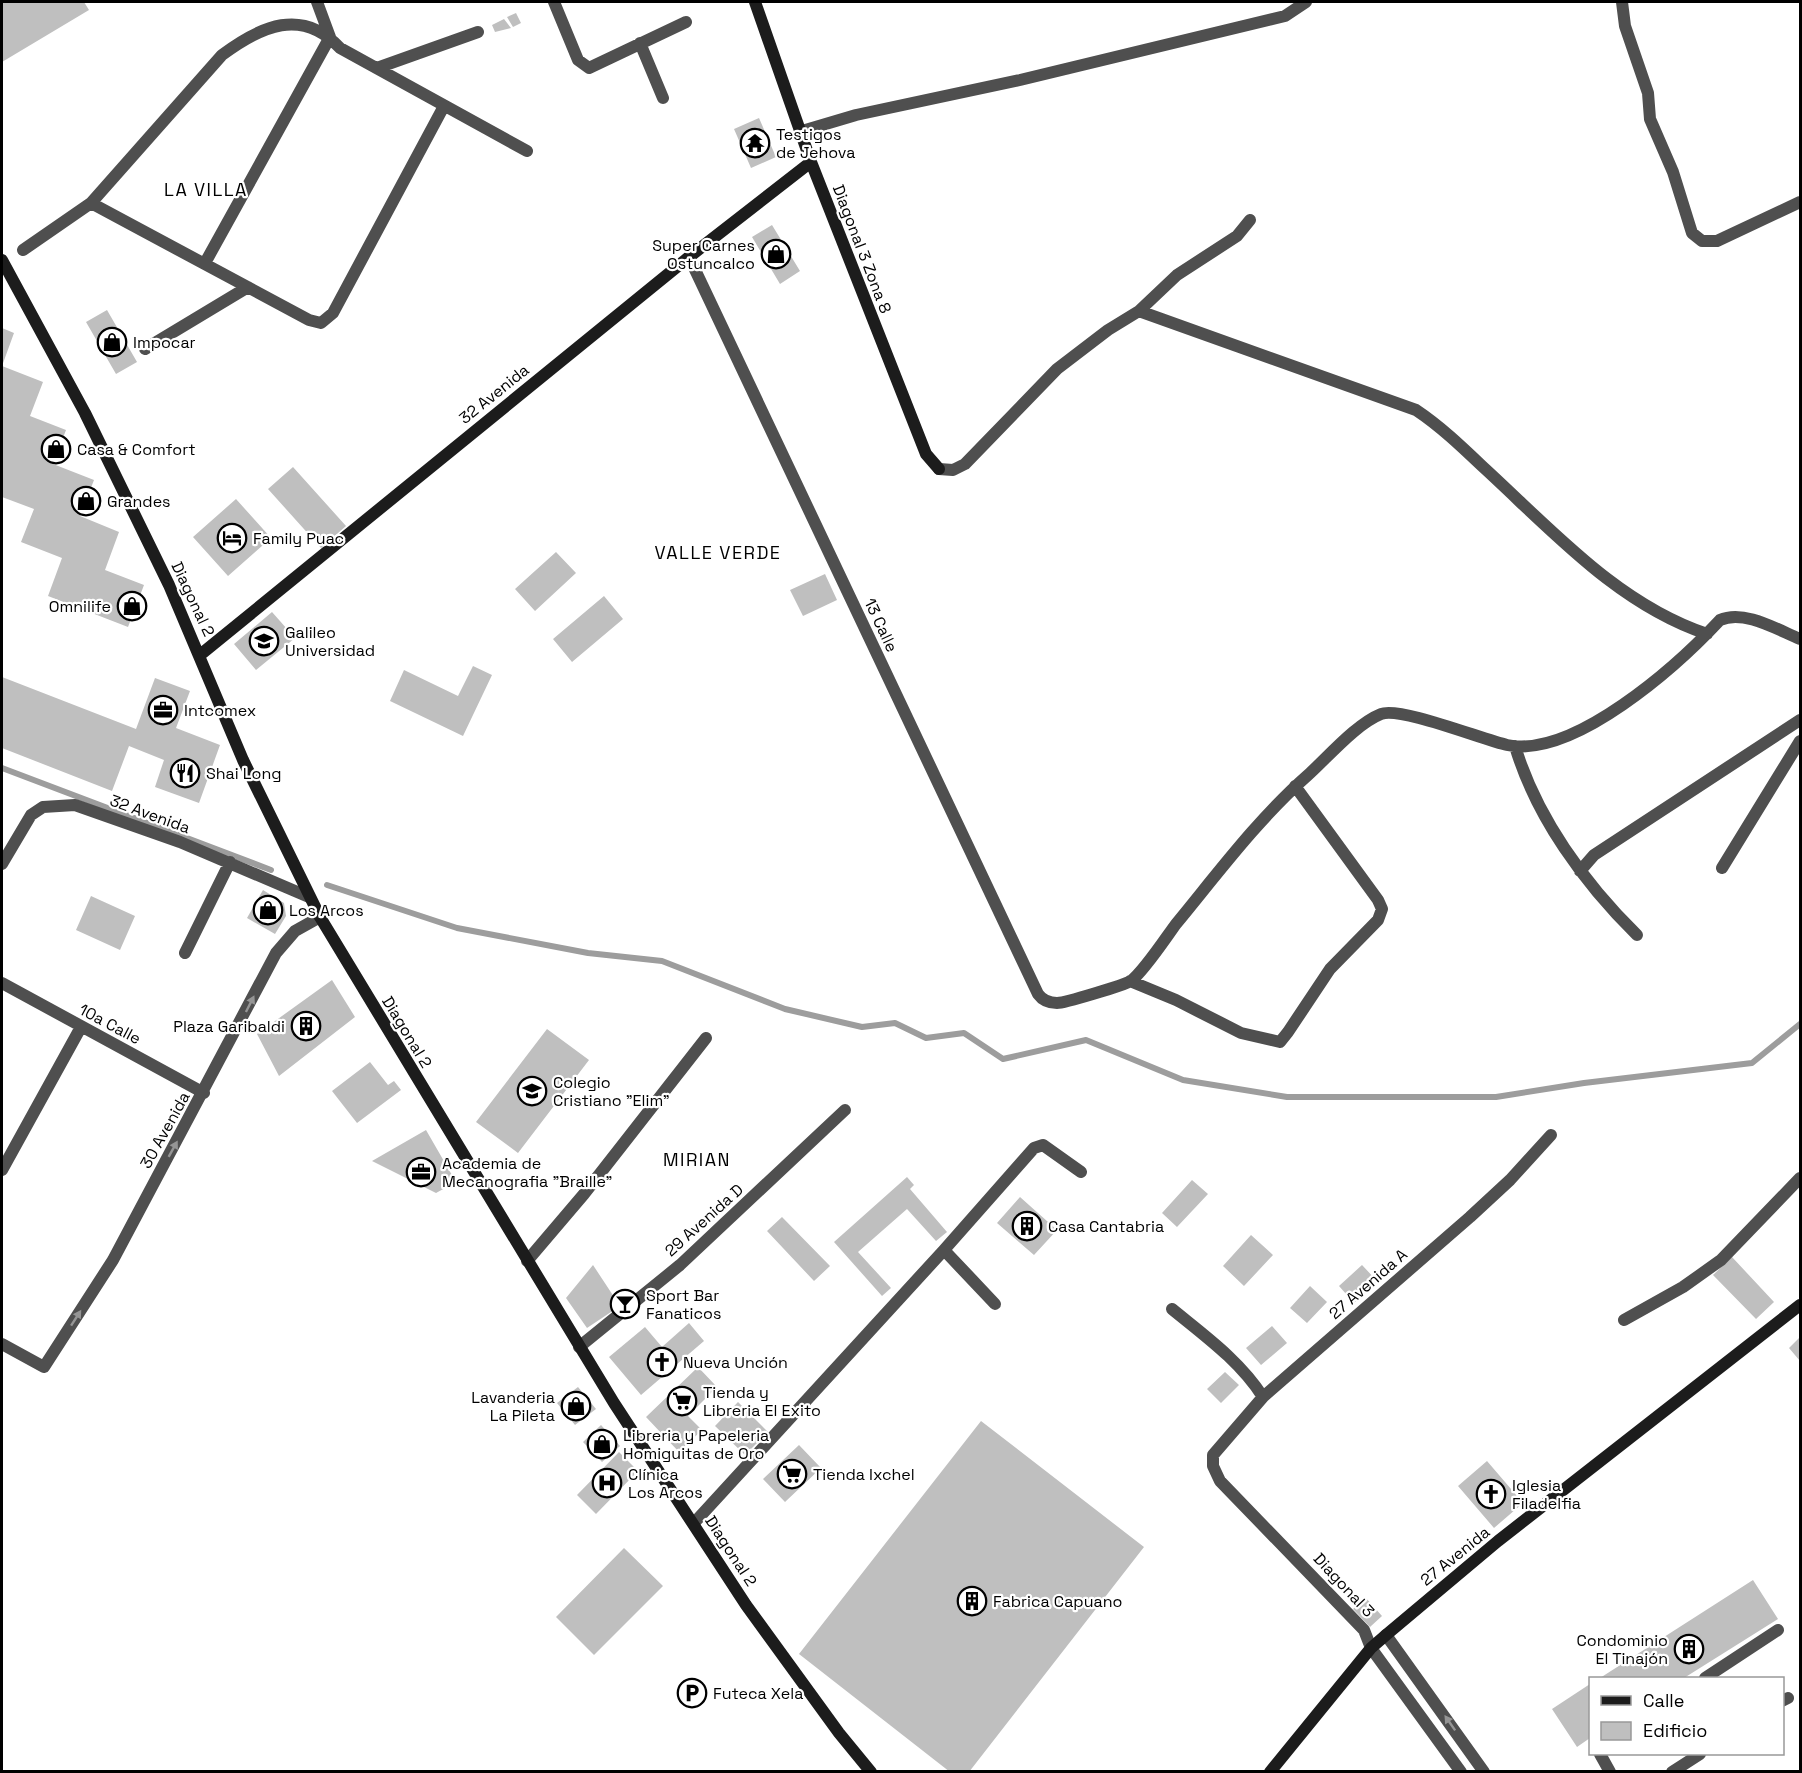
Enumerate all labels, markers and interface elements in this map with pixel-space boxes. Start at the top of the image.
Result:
place label: Testigos de Jehova [776,124,855,163]
temple icon: Testigos de Jehova [739,127,771,159]
district label: LA VILLA [164,178,248,201]
street label: Diagonal 3 Zona 8 [828,182,896,316]
place label: Super Carnes Ostuncalco [652,235,755,274]
shop icon: Super Carnes Ostuncalco [760,238,792,270]
shop icon: Impocar [96,326,128,358]
place label: Impocar [133,332,196,353]
street label: 32 Avenida [455,359,533,429]
shop icon: Casa & Comfort [40,433,72,465]
place label: Casa & Comfort [77,439,196,460]
shop icon: Grandes [70,485,102,517]
place label: Grandes [107,491,171,512]
hotel icon: Family Puac [216,522,248,554]
place label: Family Puac [253,528,344,549]
district label: VALLE VERDE [655,541,781,564]
street label: Diagonal 2 [167,558,219,640]
shop icon: Omnilife [116,590,148,622]
street label: 13 Calle [859,595,903,655]
place label: Omnilife [49,596,111,617]
place label: Galileo Universidad [285,622,375,661]
school or university icon: Galileo Universidad [248,625,280,657]
office icon: Intcomex [147,694,179,726]
place label: Intcomex [184,700,256,721]
restaurant icon: Shai Long [169,757,201,789]
place label: Shai Long [206,763,282,784]
street label: 32 Avenida [107,790,193,838]
shop icon: Los Arcos [252,894,284,926]
place label: Los Arcos [289,900,364,921]
street label: Diagonal 2 [377,992,437,1072]
one-way arrow [245,995,255,1012]
street label: 10a Calle [75,999,145,1049]
building icon: Plaza Garibaldi [290,1010,322,1042]
place label: Plaza Garibaldi [173,1016,285,1037]
place label: Colegio Cristiano "Elim" [553,1072,670,1111]
school or university icon: Colegio Cristiano "Elim" [516,1075,548,1107]
street label: 30 Avenida [135,1088,195,1172]
one-way arrow [168,1141,178,1158]
district label: MIRIAN [663,1148,731,1171]
place label: Academia de Mecanografia "Braille" [442,1153,612,1192]
office icon: Academia de Mecanografia "Braille" [405,1156,437,1188]
street label: 29 Avenida D [660,1179,748,1261]
building icon: Casa Cantabria [1011,1210,1043,1242]
place label: Casa Cantabria [1048,1216,1164,1237]
street label: 27 Avenida A [1324,1244,1412,1324]
place label: Sport Bar Fanaticos [646,1285,721,1324]
bar icon: Sport Bar Fanaticos [609,1288,641,1320]
one-way arrow [70,1310,81,1326]
church icon: Nueva Unción [646,1346,678,1378]
place label: Nueva Unción [683,1352,788,1373]
place label: Tienda y Libreria El Exito [703,1382,821,1421]
supermarket icon: Tienda y Libreria El Exito [666,1385,698,1417]
place label: Lavanderia La Pileta [471,1387,555,1426]
shop icon: Lavanderia La Pileta [560,1390,592,1422]
place label: Libreria y Papeleria Homiguitas de Oro [623,1425,769,1464]
shop icon: Libreria y Papeleria Homiguitas de Oro [586,1428,618,1460]
supermarket icon: Tienda Ixchel [776,1458,808,1490]
place label: Clínica Los Arcos [628,1464,703,1503]
place label: Tienda Ixchel [813,1464,915,1485]
hospital icon: Clínica Los Arcos [591,1467,623,1499]
place label: Iglesia Filadelfia [1512,1475,1581,1514]
church icon: Iglesia Filadelfia [1475,1478,1507,1510]
street label: Diagonal 2 [700,1512,762,1590]
street label: 27 Avenida [1416,1522,1494,1590]
street label: Diagonal 3 [1309,1548,1379,1622]
building icon: Fabrica Capuano [956,1585,988,1617]
place label: Fabrica Capuano [993,1591,1122,1612]
place label: Condominio El Tinajón [1577,1630,1668,1669]
building icon: Condominio El Tinajón [1673,1633,1705,1665]
parking icon: Futeca Xela [676,1677,708,1709]
legend [1589,1677,1784,1755]
place label: Futeca Xela [713,1683,803,1704]
text: Calle [1643,1689,1684,1712]
one-way arrow [1444,1716,1456,1732]
text: Edificio [1643,1719,1707,1742]

